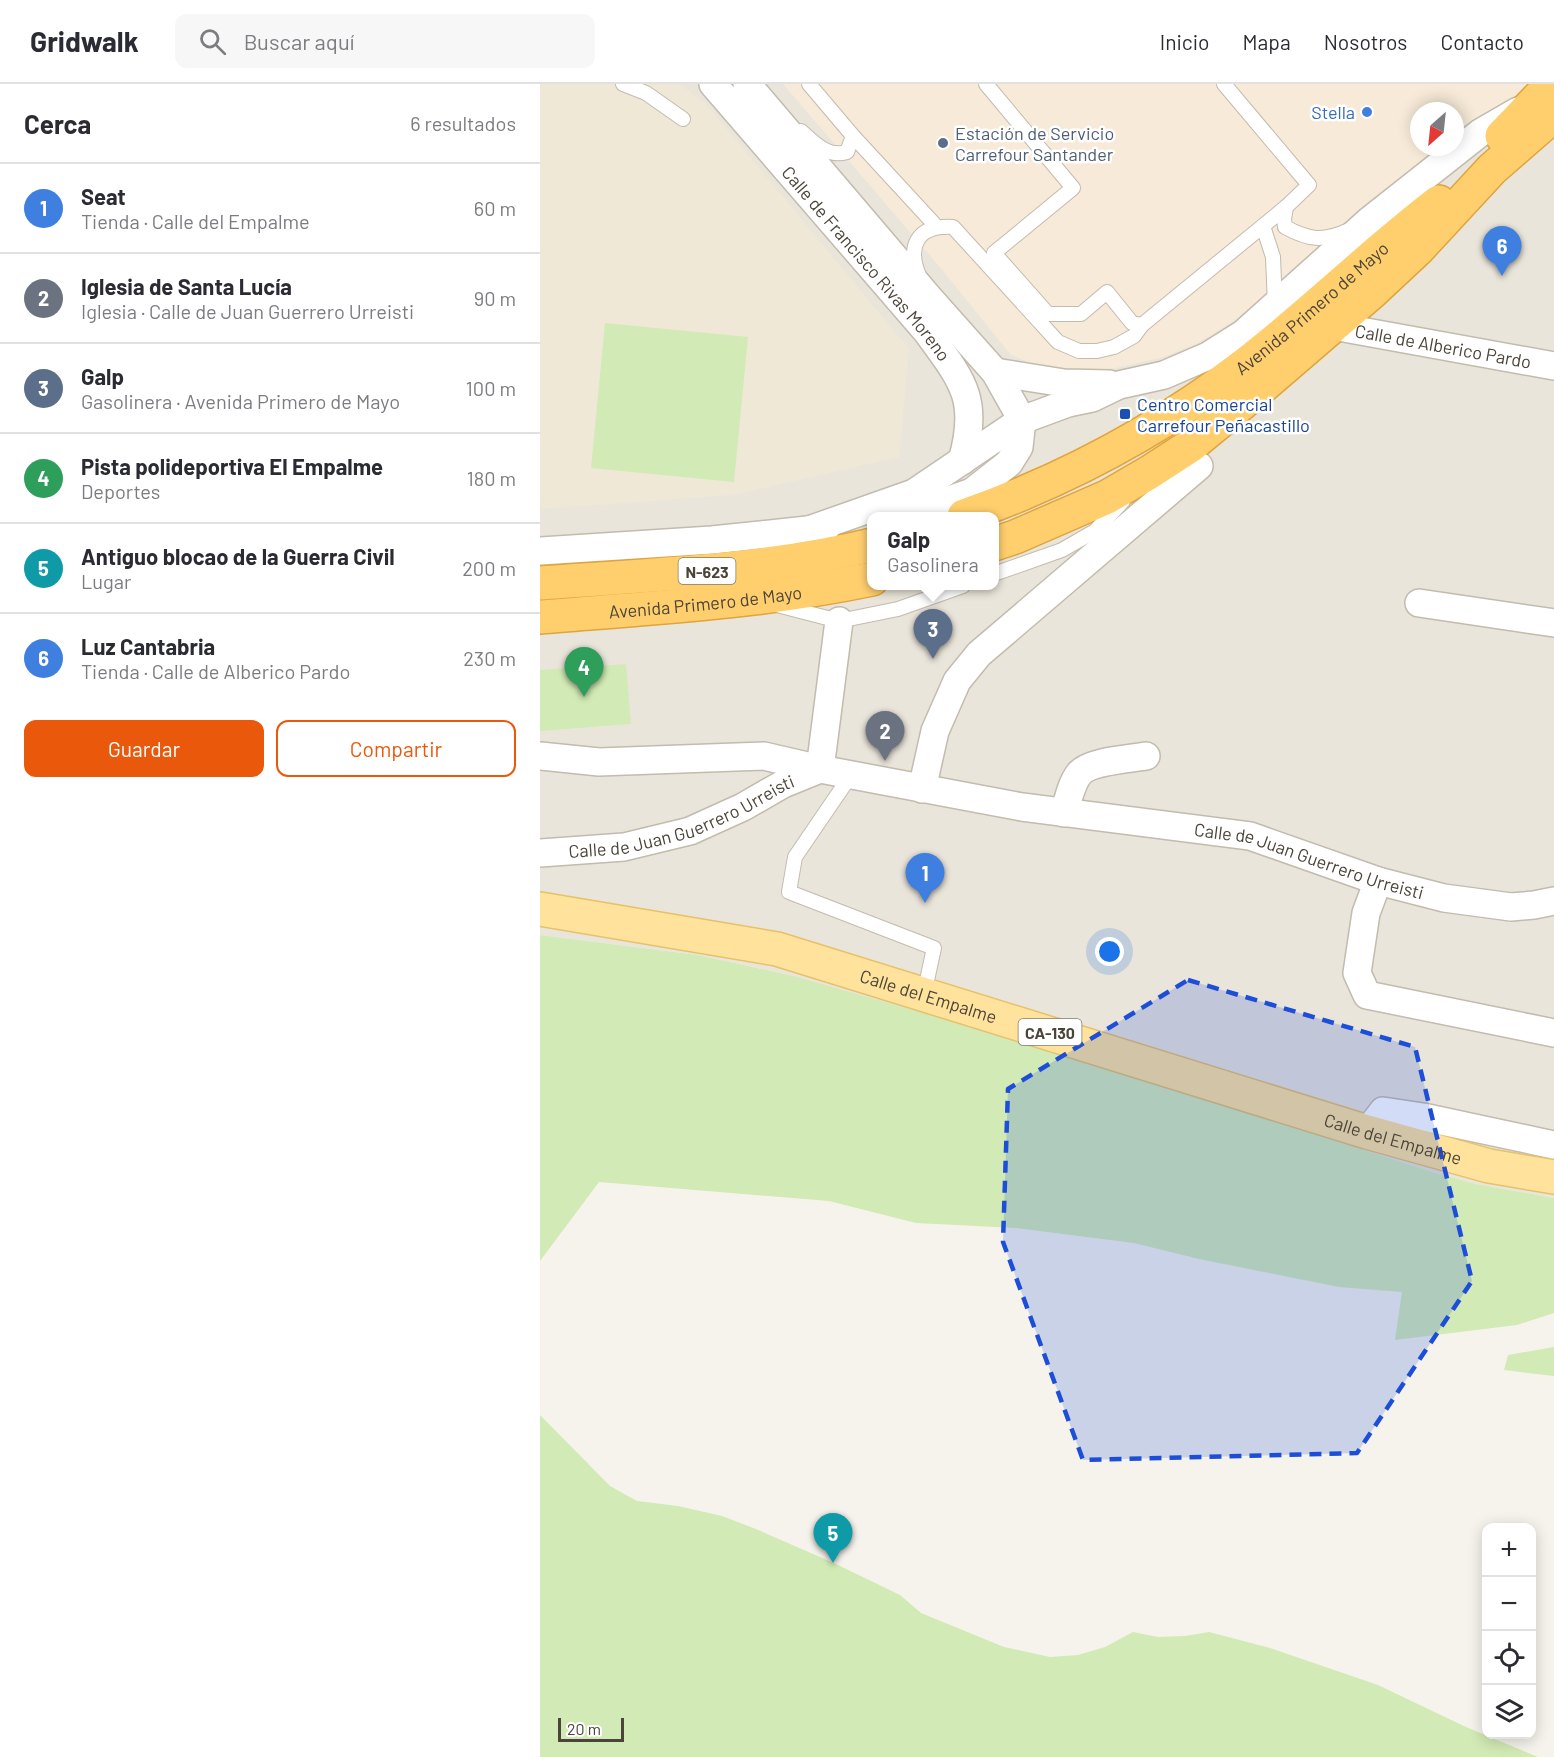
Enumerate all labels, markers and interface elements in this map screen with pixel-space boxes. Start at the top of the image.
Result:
search box [175,14,595,68]
text: Gridwalk [30,24,139,58]
icon: search [196,25,229,58]
text: Buscar aquí [244,28,354,54]
text: Inicio [1160,29,1210,54]
text: Mapa [1243,29,1291,54]
text: Nosotros [1324,29,1407,54]
text: Contacto [1440,29,1524,54]
place label: Stella [1311,101,1355,123]
north arrow [1410,102,1464,156]
marker: Stella [1360,105,1374,119]
text: Cerca [24,108,91,139]
text: 6 resultados [410,111,516,135]
place label: Estación de Servicio Carrefour Santander [955,122,1114,165]
marker: Estación de Servicio Carrefour Santander [936,136,950,150]
street label: Calle de Francisco Rivas Moreno [778,161,955,365]
text: Seat [81,183,126,209]
text: 1 [40,196,47,220]
text: 60 m [474,196,516,220]
text: Tienda · Calle del Empalme [81,209,310,233]
pin: 6 [1482,226,1522,276]
street label: Avenida Primero de Mayo [1231,237,1393,379]
text: Iglesia de Santa Lucía [81,273,292,299]
text: 2 [38,286,49,310]
text: 90 m [474,286,516,310]
text: Iglesia · Calle de Juan Guerrero Urreisti [81,299,414,323]
street label: Calle de Alberico Pardo [1353,319,1533,373]
text: Galp [81,363,124,389]
text: 3 [38,376,49,400]
text: 100 m [466,376,516,400]
text: Gasolinera · Avenida Primero de Mayo [81,389,400,413]
place label: Centro Comercial Carrefour Peñacastillo [1137,393,1310,436]
marker: Centro Comercial Carrefour Peñacastillo [1118,407,1132,421]
text: Pista polideportiva El Empalme [81,453,383,479]
text: 4 [37,466,50,490]
text: 180 m [467,466,516,490]
text: Deportes [81,479,160,503]
popup [867,512,999,590]
text: Galp [887,526,930,552]
text: Antiguo blocao de la Guerra Civil [81,543,395,569]
text: Gasolinera [887,552,979,576]
text: 5 [38,556,49,580]
text: 200 m [462,556,516,580]
road number: N-623 [678,558,735,584]
text: Lugar [81,569,131,593]
street label: Avenida Primero de Mayo [608,581,803,623]
pin: 3 [914,610,952,659]
text: Luz Cantabria [81,633,215,659]
text: 6 [38,646,49,670]
text: 230 m [463,646,516,670]
pin: 4 [564,648,603,697]
text: Tienda · Calle de Alberico Pardo [81,659,350,683]
pin: 2 [866,712,904,761]
button: Guardar [24,720,264,777]
button: Compartir [276,720,516,777]
street label: Calle de Juan Guerrero Urreisti [568,770,797,862]
street label: Calle de Juan Guerrero Urreisti [1193,818,1426,903]
pin: 1 [906,854,944,903]
your location [1095,937,1124,966]
street label: Calle del Empalme [857,964,1000,1028]
road number: CA-130 [1018,1019,1082,1045]
street label: Calle del Empalme [1322,1108,1464,1169]
pin: 5 [814,1514,852,1563]
map controls [1482,1523,1536,1739]
button: + [1482,1523,1536,1577]
button: − [1482,1577,1536,1631]
button: locate [1482,1631,1536,1685]
button: layers [1482,1685,1536,1739]
scale bar [558,1715,624,1742]
text: 20 m [567,1719,601,1738]

